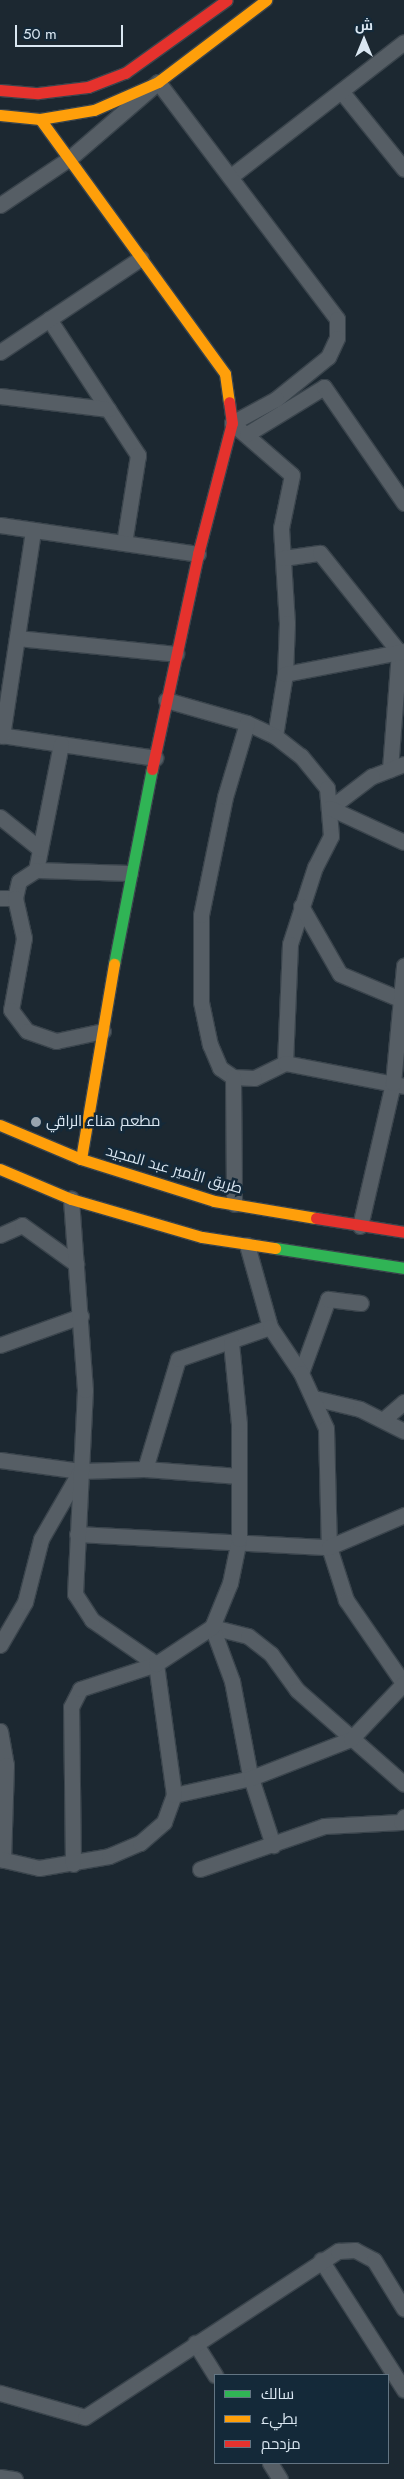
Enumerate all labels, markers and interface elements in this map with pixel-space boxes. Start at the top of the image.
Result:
scale bar [18,15,125,47]
north arrow [339,15,389,65]
text: ش [355,15,373,35]
text: 50 m [23,23,57,45]
place label: مطعم هناء الراقي [46,1113,160,1131]
marker: مطعم هناء الراقي [30,1116,42,1128]
street label: طريق الأمير عبد المجيد [104,1142,244,1198]
legend [214,2374,389,2464]
text: سالك [261,2383,294,2405]
text: بطيء [261,2408,298,2430]
text: مزدحم [261,2433,301,2455]

